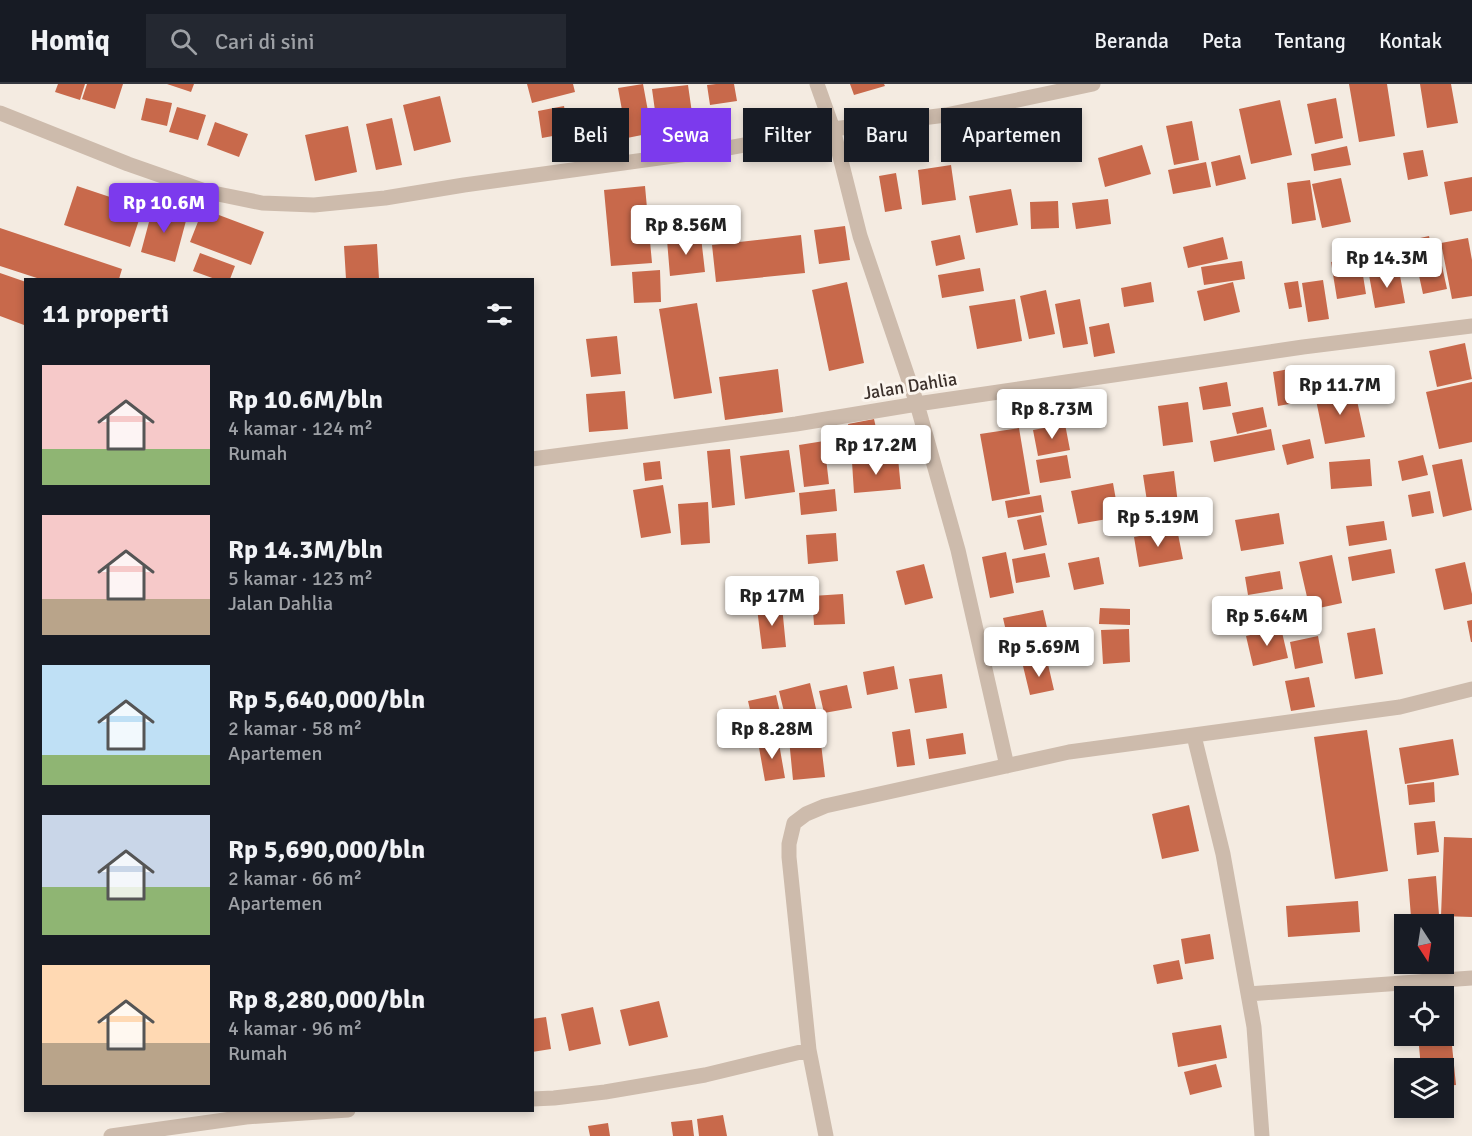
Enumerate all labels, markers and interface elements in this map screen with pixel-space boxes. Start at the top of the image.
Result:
search box [146,14,566,68]
text: Homiq [30,24,110,58]
icon: search [167,25,200,58]
text: Cari di sini [215,28,314,55]
text: Beranda [1094,28,1169,54]
text: Peta [1202,28,1242,54]
text: Tentang [1275,28,1346,54]
text: Kontak [1379,28,1442,54]
chip: Beli [552,108,629,162]
chip: Sewa [641,108,731,162]
chip: Filter [743,108,832,162]
chip: Baru [844,108,929,162]
chip: Apartemen [941,108,1082,162]
pin: Rp 10.6M [102,183,226,234]
text: Rp 10.6M [123,190,205,215]
pin: Rp 8.56M [624,205,748,256]
text: Rp 8.56M [645,212,727,237]
pin: Rp 14.3M [1325,238,1449,289]
text: Rp 14.3M [1346,245,1428,270]
text: 11 properti [42,298,169,330]
icon: filters [483,298,516,331]
pin: Rp 11.7M [1278,365,1402,416]
street label: Jalan Dahlia [862,368,958,404]
text: Rp 11.7M [1299,372,1381,397]
text: Rp 10.6M/bln [228,384,383,416]
icon: home [90,389,162,461]
pin: Rp 8.73M [990,389,1114,440]
text: Rp 8.73M [1011,396,1093,421]
text: 4 kamar · 124 m² [228,416,373,441]
pin: Rp 17.2M [814,425,938,476]
text: Rp 17.2M [835,432,917,457]
text: Rumah [228,441,288,466]
pin: Rp 5.19M [1096,497,1220,548]
text: Rp 5.19M [1117,504,1199,529]
text: Rp 14.3M/bln [228,534,383,566]
icon: home [90,539,162,611]
text: 5 kamar · 123 m² [228,566,373,591]
pin: Rp 17M [723,576,821,627]
text: Rp 17M [739,583,805,608]
text: Jalan Dahlia [228,591,333,616]
pin: Rp 5.64M [1205,596,1329,647]
text: Rp 5.64M [1226,603,1308,628]
pin: Rp 5.69M [977,627,1101,678]
text: Rp 5.69M [998,634,1080,659]
text: Rp 5,640,000/bln [228,684,425,716]
icon: home [90,689,162,761]
pin: Rp 8.28M [710,709,834,760]
text: 2 kamar · 58 m² [228,716,362,741]
text: Rp 8.28M [731,716,813,741]
text: Apartemen [228,741,322,766]
text: Rp 5,690,000/bln [228,834,425,866]
icon: home [90,839,162,911]
text: 2 kamar · 66 m² [228,866,362,891]
text: Apartemen [228,891,322,916]
north arrow [1394,914,1454,974]
map controls [1394,914,1454,1118]
text: Rp 8,280,000/bln [228,984,425,1016]
button: locate [1394,986,1454,1046]
icon: home [90,989,162,1061]
text: 4 kamar · 96 m² [228,1016,362,1041]
text: Rumah [228,1041,288,1066]
button: layers [1394,1058,1454,1118]

